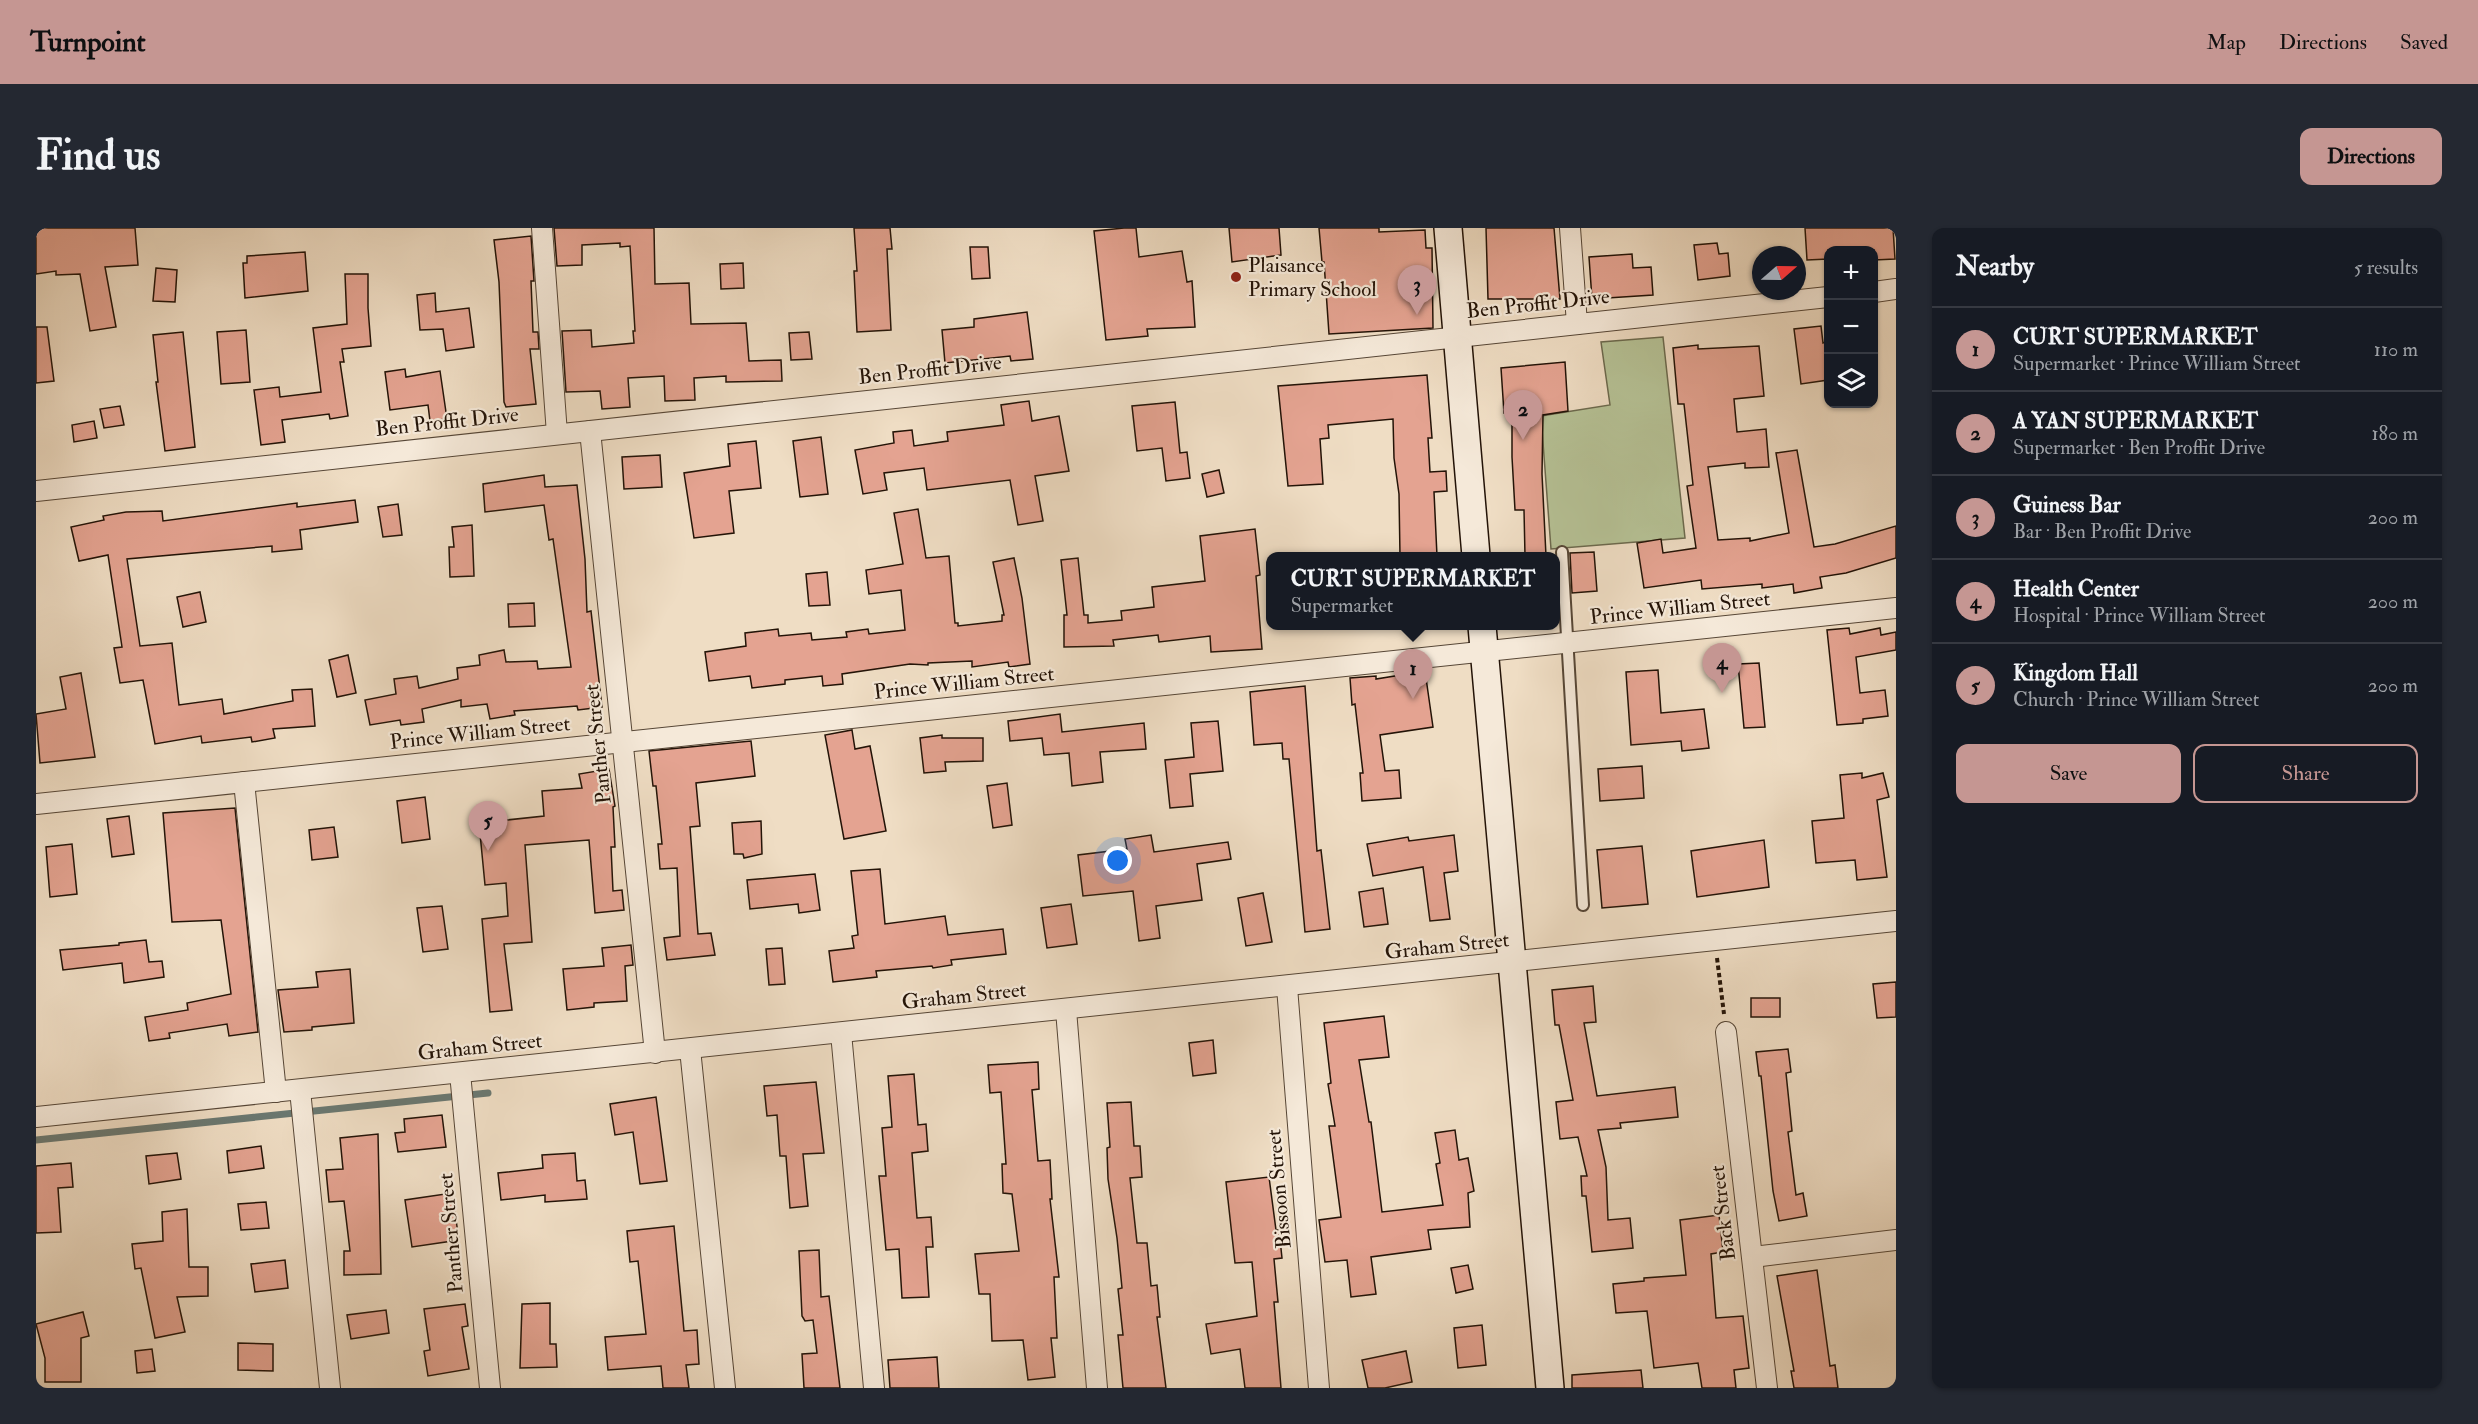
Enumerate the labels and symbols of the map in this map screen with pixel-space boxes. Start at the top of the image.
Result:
north arrow [1752,246,1806,300]
place label: Plaisance Primary School [1248,252,1377,303]
pin: 3 [1398,266,1436,315]
marker: Plaisance Primary School [1229,270,1243,284]
street label: Ben Proffit Drive [1465,283,1611,325]
street label: Ben Proffit Drive [857,349,1003,391]
pin: 2 [1504,390,1542,440]
street label: Ben Proffit Drive [374,401,520,443]
street label: Prince William Street [1588,585,1772,631]
pin: 4 [1702,644,1742,693]
pin: 1 [1394,650,1432,699]
street label: Prince William Street [872,660,1056,706]
street label: Panther Street [578,682,618,805]
street label: Prince William Street [388,710,572,756]
pin: 5 [468,802,508,851]
your location [1103,846,1132,875]
street label: Graham Street [1383,926,1511,966]
street label: Graham Street [900,976,1028,1016]
street label: Graham Street [416,1027,544,1067]
street label: Bissoon Street [1260,1128,1298,1250]
street label: Back Street [1704,1164,1742,1262]
street label: Panther Street [432,1172,470,1294]

